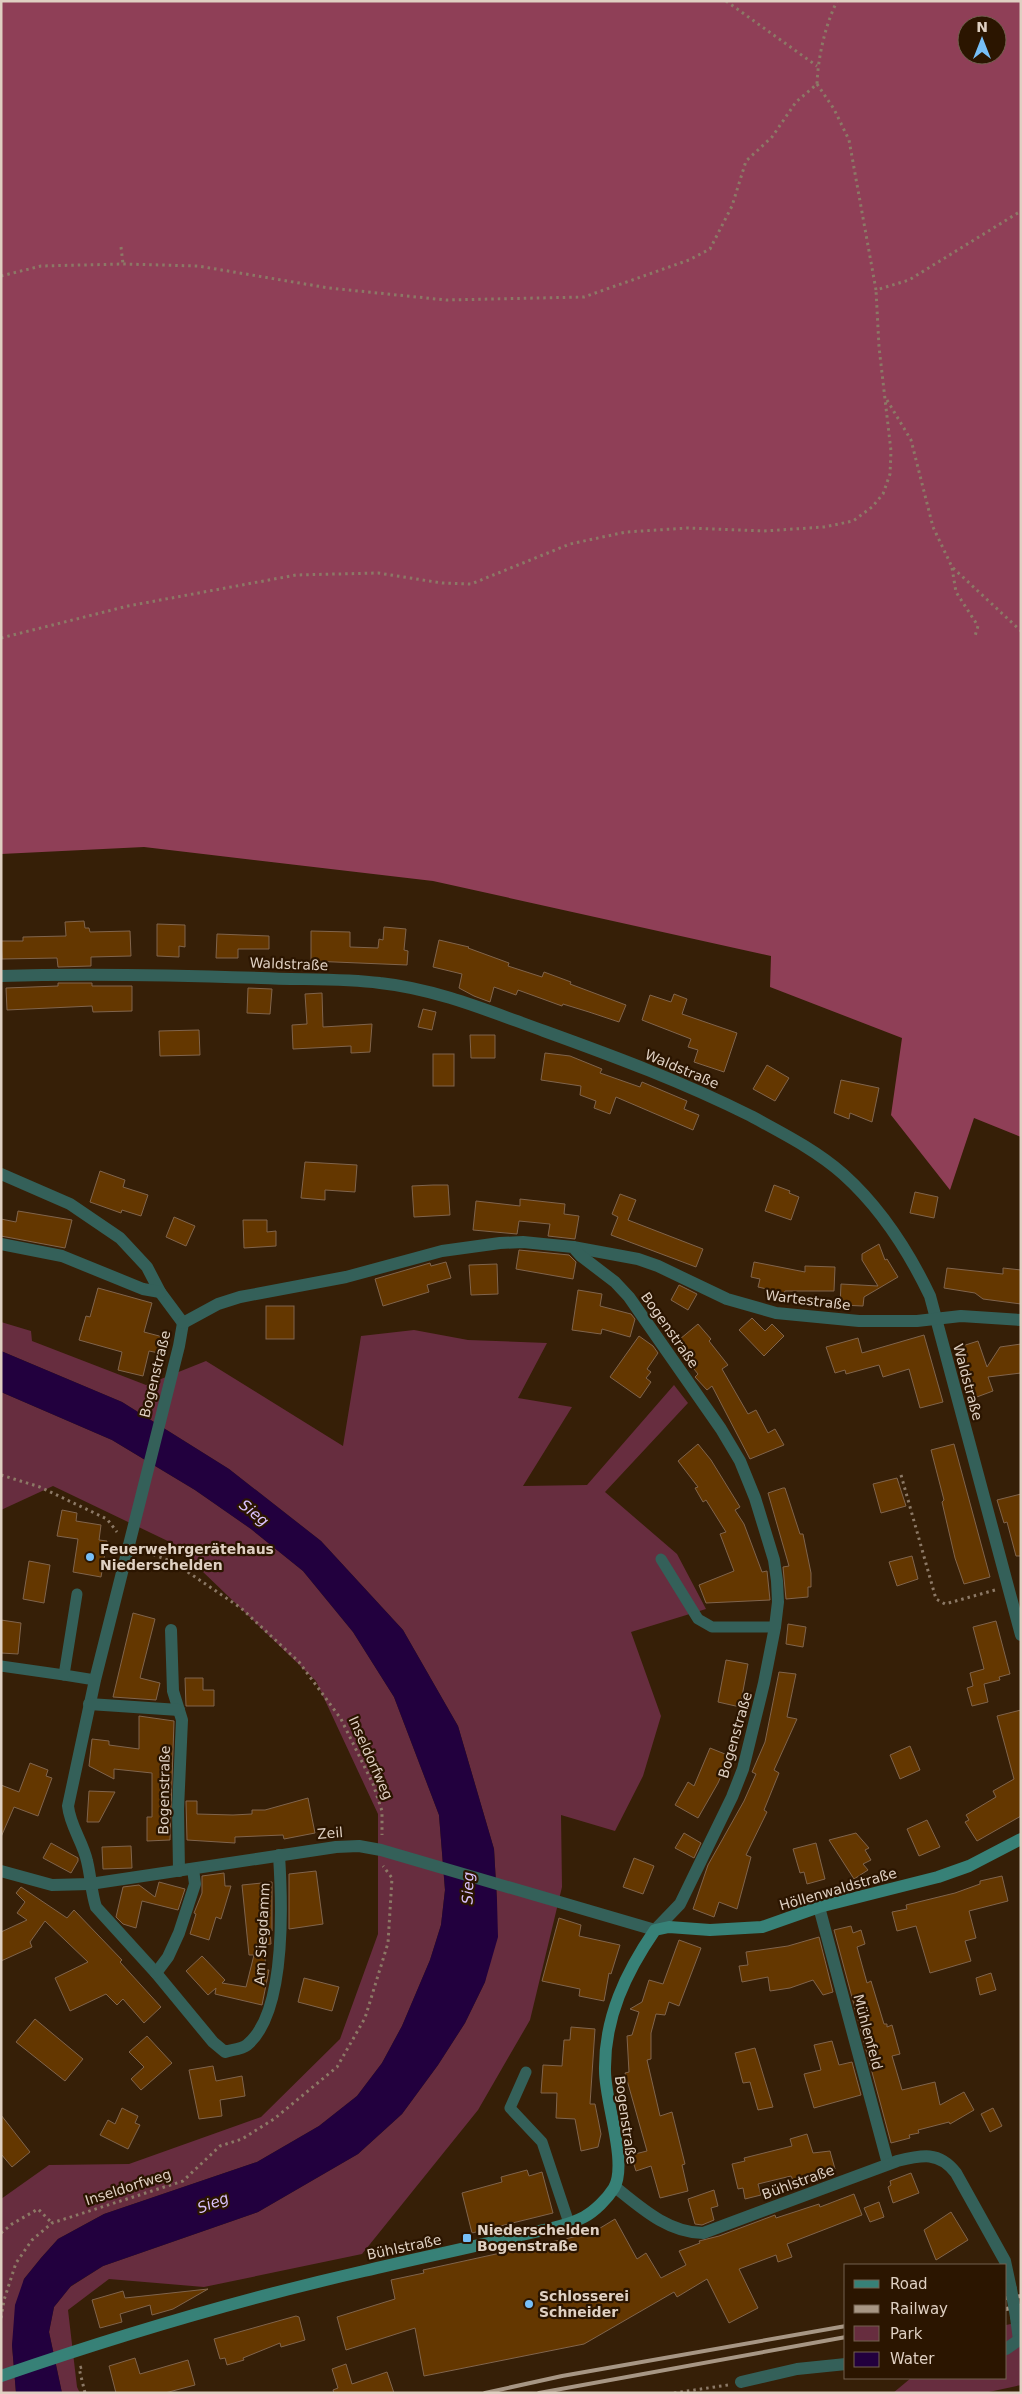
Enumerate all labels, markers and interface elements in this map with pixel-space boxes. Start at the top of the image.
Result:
north arrow [957,15,1007,65]
text: N [976,19,988,35]
street label: Waldstraße [249,955,329,973]
street label: Waldstraße [643,1046,721,1092]
street label: Wartestraße [764,1287,852,1313]
street label: Bogenstraße [638,1289,702,1371]
street label: Bogenstraße [136,1329,174,1419]
street label: Waldstraße [950,1342,986,1422]
water label: Sieg [236,1496,272,1530]
place label: Feuerwehrgerätehaus Niederschelden [100,1541,274,1573]
marker: Feuerwehrgerätehaus Niederschelden [84,1551,96,1563]
street label: Bogenstraße [715,1690,755,1780]
street label: Inseldorfweg [345,1714,397,1802]
street label: Bogenstraße [155,1745,173,1835]
street label: Zeil [316,1824,344,1842]
street label: Höllenwaldstraße [777,1865,899,1913]
water label: Sieg [458,1871,478,1905]
street label: Am Siegdamm [251,1882,273,1986]
street label: Mühlenfeld [850,1992,886,2072]
street label: Bogenstraße [612,2075,640,2165]
street label: Bühlstraße [760,2162,836,2202]
street label: Inseldorfweg [83,2166,173,2208]
water label: Sieg [195,2189,231,2217]
place label: Niederschelden Bogenstraße [477,2222,600,2254]
street label: Bühlstraße [365,2231,443,2263]
marker: Niederschelden Bogenstraße [461,2232,473,2244]
legend [844,2264,1007,2379]
text: Road [890,2275,928,2293]
place label: Schlosserei Schneider [539,2288,629,2320]
marker: Schlosserei Schneider [523,2298,535,2310]
text: Railway [890,2300,948,2318]
text: Park [890,2325,923,2343]
text: Water [890,2350,935,2368]

